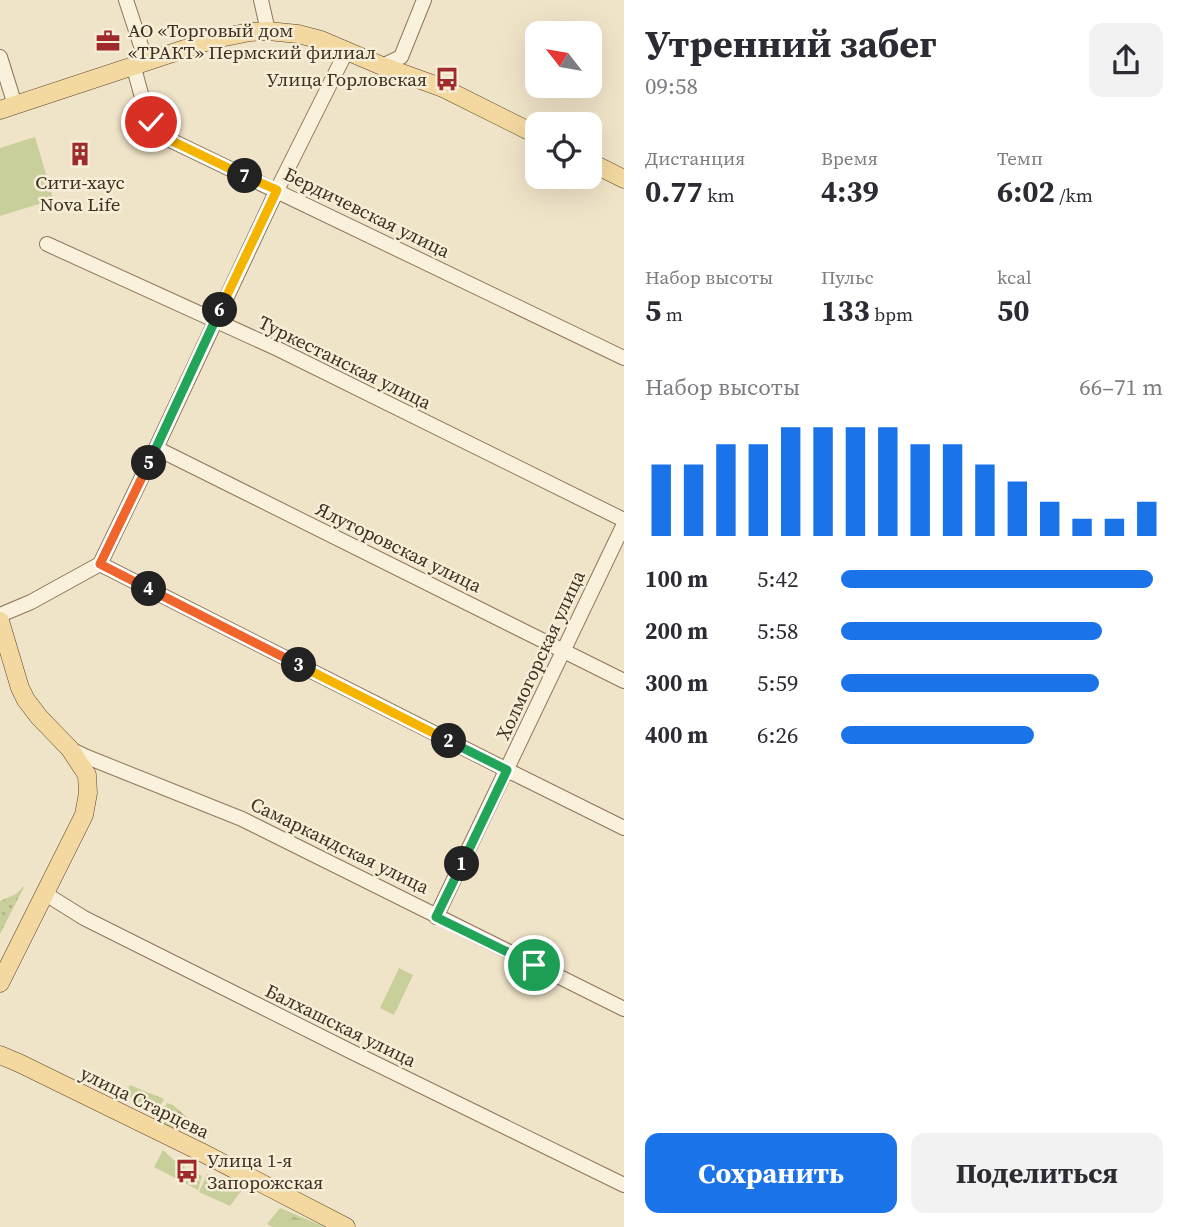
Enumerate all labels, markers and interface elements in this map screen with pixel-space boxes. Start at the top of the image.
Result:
place label: АО «Торговый дом «ТРАКТ» Пермский филиал [128,17,376,65]
text: Утренний забег [645,18,937,70]
north arrow [525,21,602,98]
map controls [525,21,602,189]
button: share [1089,23,1163,97]
office icon: АО «Торговый дом «ТРАКТ» Пермский филиал [94,27,122,55]
bus stop icon: Улица Горловская [433,65,461,93]
place label: Улица Горловская [266,66,427,92]
text: 09:58 [645,70,698,102]
pin [121,92,181,152]
icon: check [132,103,170,141]
button: locate [525,112,602,189]
building icon: Сити-хаус Nova Life [66,140,94,168]
text: Дистанция [645,145,745,171]
text: Время [821,145,878,171]
text: Темп [997,145,1043,171]
pin: 7 [228,158,262,194]
street label: Бердичевская улица [280,160,455,264]
text: 7 [239,162,250,188]
place label: Сити-хаус Nova Life [35,169,125,217]
text: 0.77 [645,171,703,212]
text: 4:39 [821,171,879,212]
text: 6:02 [997,171,1055,212]
text: km [703,182,735,208]
text: /km [1055,182,1093,208]
text: Набор высоты [645,264,773,290]
text: Пульс [821,264,874,290]
text: kcal [997,264,1032,290]
text: 5 [645,290,661,331]
text: 133 [821,290,870,331]
text: 50 [997,290,1030,331]
pin: 6 [202,292,238,328]
text: 6 [214,296,225,322]
text: m [661,301,683,327]
text: bpm [870,301,913,327]
street label: Туркестанская улица [254,309,436,415]
text: Набор высоты [645,371,800,403]
text: 66–71 m [1079,371,1163,403]
pin: 5 [132,446,166,480]
text: 5 [143,449,154,475]
street label: Ялуторовская улица [312,496,486,599]
text: 100 m [645,563,708,595]
text: 5:42 [757,563,798,595]
street label: Холмогорская улица [489,566,591,744]
pin: 4 [132,572,166,606]
text: 4 [143,575,154,601]
text: 200 m [645,615,708,647]
text: 5:58 [757,615,798,647]
pin: 3 [282,648,316,682]
text: 3 [293,651,304,677]
text: 300 m [645,667,708,699]
text: 5:59 [757,667,798,699]
text: 400 m [645,719,708,751]
text: 6:26 [757,719,798,751]
pin: 2 [432,724,466,758]
text: 2 [443,727,454,753]
street label: Самаркандская улица [246,790,434,900]
pin: 1 [444,846,480,882]
text: 1 [456,850,467,876]
pin [504,935,564,995]
icon: arrive [515,946,553,984]
street label: Балхашская улица [261,977,421,1073]
street label: улица Старцева [76,1060,214,1145]
button: Сохранить [645,1133,897,1213]
button: Поделиться [911,1133,1163,1213]
place label: Улица 1-я Запорожская [207,1147,323,1195]
bus stop icon: Улица 1-я Запорожская [173,1157,201,1185]

